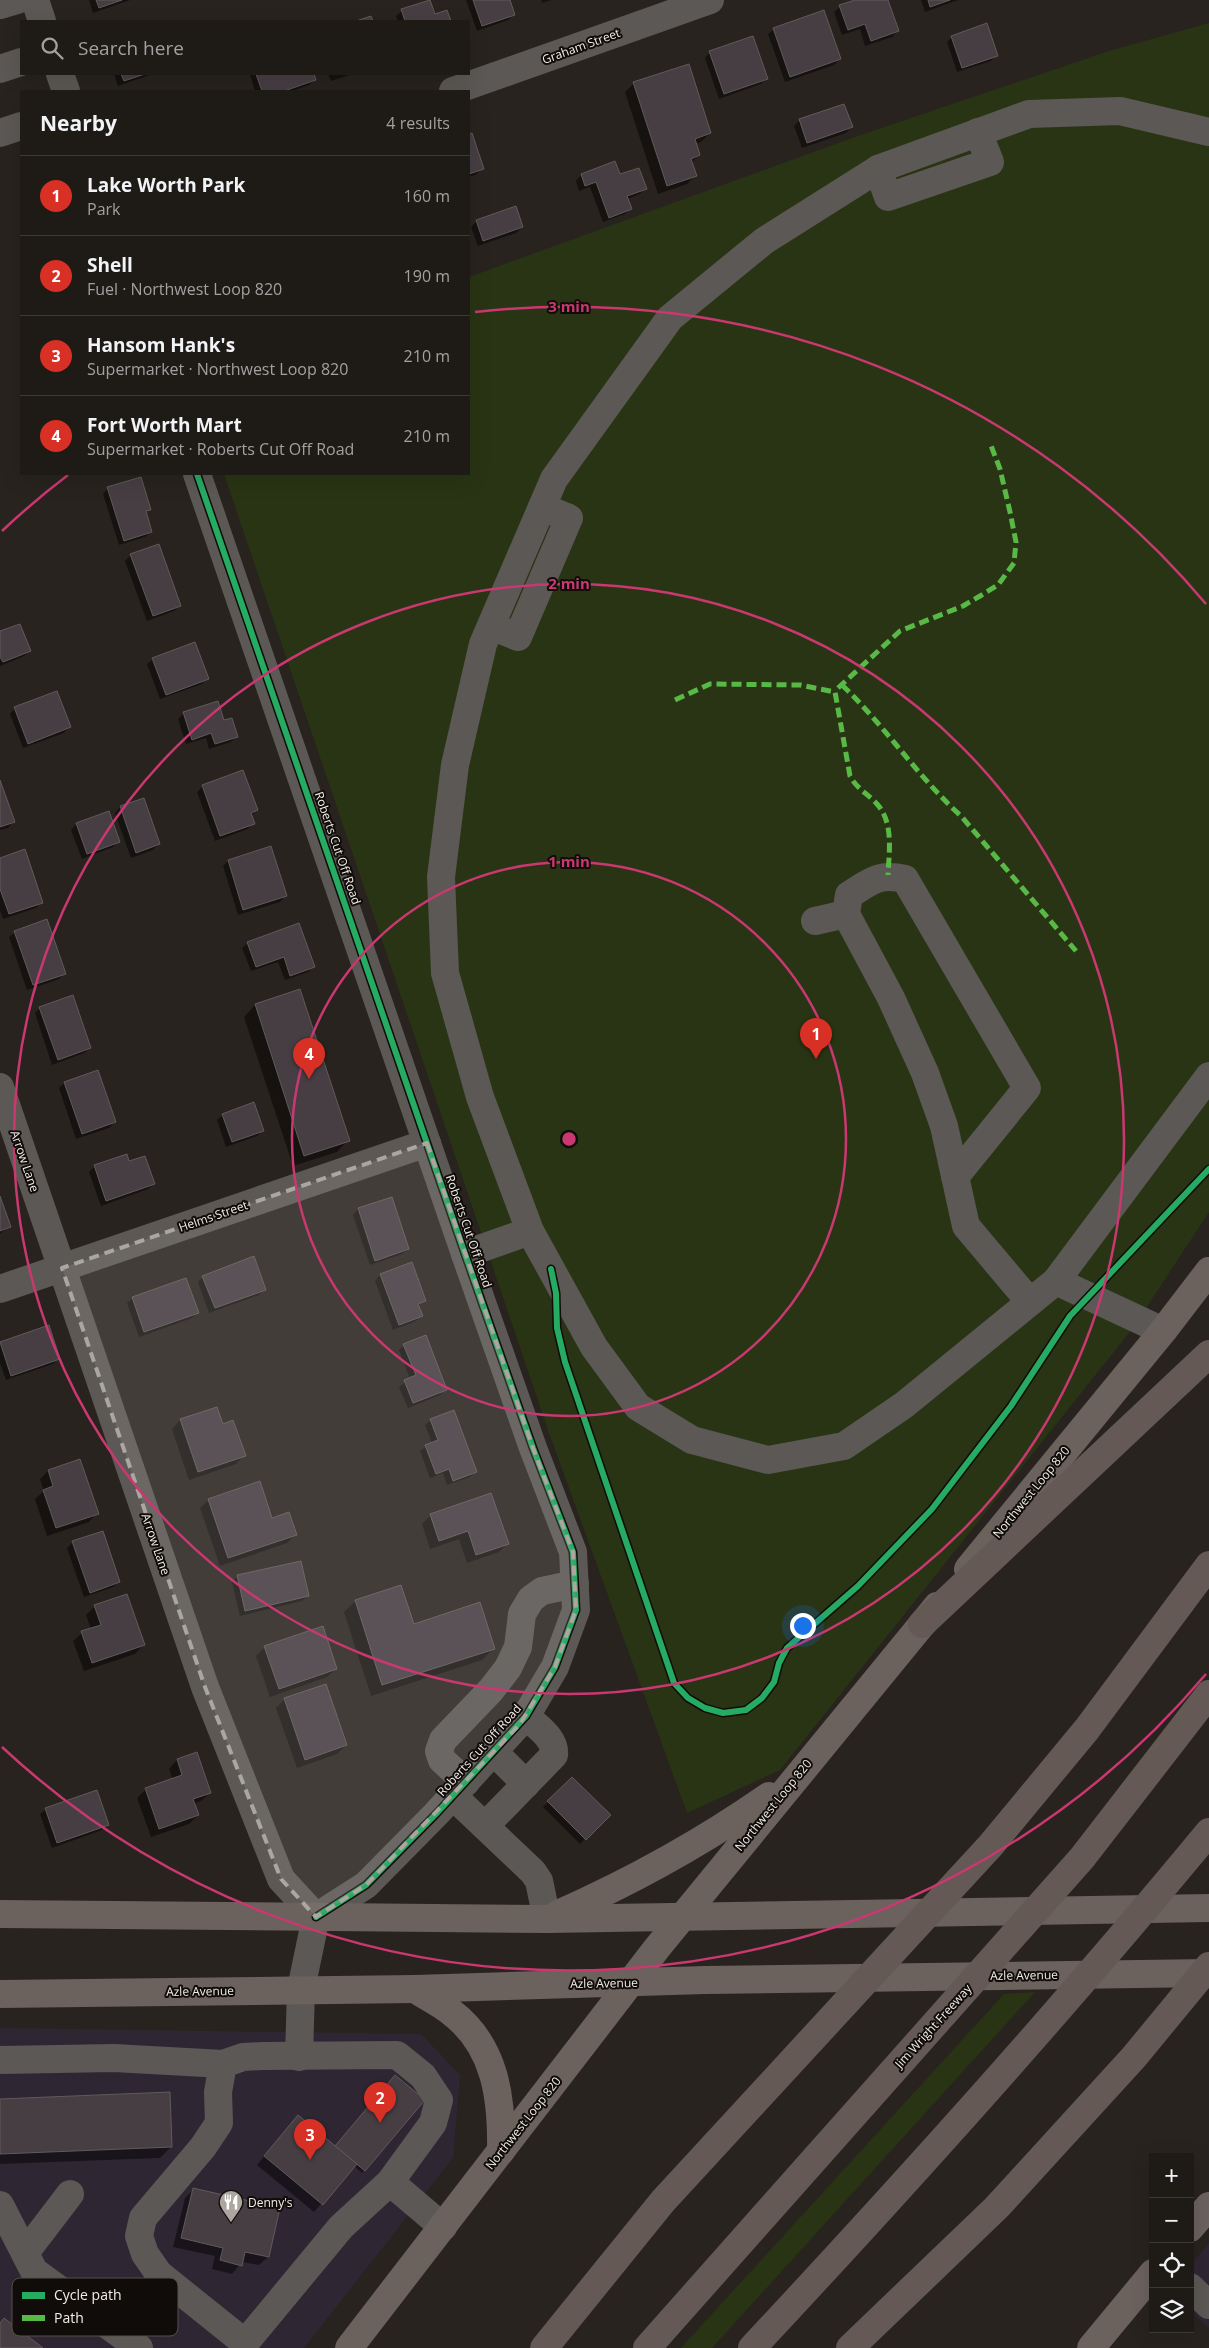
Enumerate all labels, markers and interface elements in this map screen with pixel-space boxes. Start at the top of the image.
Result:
search box [20,20,470,75]
street label: Graham Street [540,24,622,68]
icon: search [38,34,66,62]
text: Search here [78,35,184,61]
text: Nearby [40,109,117,137]
text: 4 results [386,112,450,134]
text: Lake Worth Park [87,172,245,198]
text: 1 [51,185,61,207]
text: 160 m [404,185,450,207]
text: Park [87,198,120,220]
text: Shell [87,252,133,278]
text: 2 [51,265,61,287]
text: 190 m [404,265,450,287]
text: Fuel · Northwest Loop 820 [87,278,282,300]
text: 3 min [548,296,590,316]
text: Hansom Hank's [87,332,235,358]
text: 3 [51,345,61,367]
text: 210 m [404,345,450,367]
text: Supermarket · Northwest Loop 820 [87,358,348,380]
text: Fort Worth Mart [87,412,242,438]
text: 4 [51,425,61,447]
text: 210 m [404,425,450,447]
text: Supermarket · Roberts Cut Off Road [87,438,354,460]
text: 2 min [548,573,590,593]
street label: Roberts Cut Off Road [311,789,365,907]
text: 1 min [548,851,590,871]
pin: 1 [800,1018,832,1059]
pin: 4 [293,1038,325,1079]
street label: Arrow Lane [7,1128,44,1194]
centre of rings [560,1130,578,1148]
street label: Roberts Cut Off Road [442,1172,496,1290]
street label: Helms Street [176,1196,250,1236]
street label: Northwest Loop 820 [989,1442,1073,1542]
street label: Arrow Lane [138,1511,175,1577]
your location [790,1613,816,1639]
street label: Roberts Cut Off Road [433,1700,525,1800]
street label: Northwest Loop 820 [731,1755,815,1855]
street label: Azle Avenue [990,1966,1058,1984]
street label: Azle Avenue [570,1974,638,1992]
street label: Jim Wright Freeway [890,1980,976,2072]
street label: Azle Avenue [166,1982,234,2000]
street label: Northwest Loop 820 [481,2073,565,2173]
pin: 2 [364,2082,396,2123]
pin: 3 [294,2119,326,2160]
map controls [1149,2153,1194,2333]
button: + [1149,2153,1194,2198]
restaurant icon: Denny's [218,2189,244,2223]
place label: Denny's [248,2194,293,2211]
button: − [1149,2198,1194,2243]
button: locate [1149,2243,1194,2288]
legend [12,2278,178,2336]
text: Cycle path [54,2285,122,2304]
button: layers [1149,2288,1194,2333]
text: Path [54,2308,84,2327]

